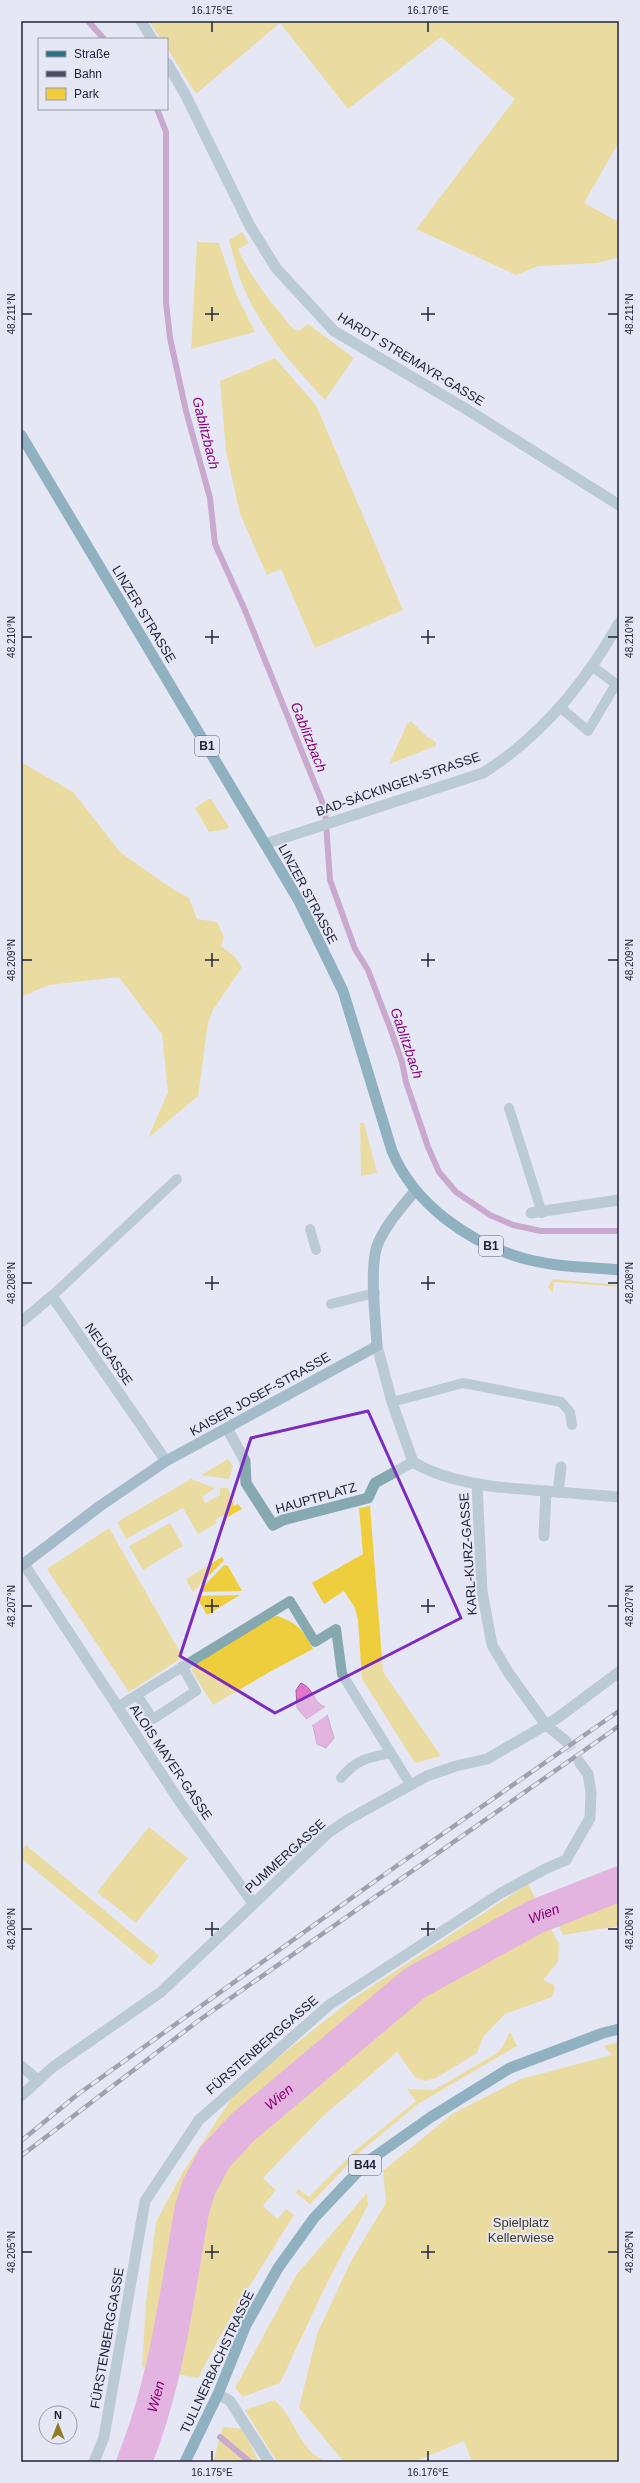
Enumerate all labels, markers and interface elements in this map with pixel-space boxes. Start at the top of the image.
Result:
text: 16.175°E [191,5,233,16]
text: 16.176°E [407,5,449,16]
legend [38,38,168,110]
text: Straße [74,47,110,61]
text: Bahn [74,67,102,81]
text: Park [74,87,100,101]
text: 48.211°N [6,293,17,335]
text: 48.211°N [624,293,635,335]
street label: HARDT STREMAYR-GASSE [335,309,487,409]
water label: Gablitzbach [189,395,223,471]
street label: LINZER STRASSE [109,563,179,666]
text: 48.210°N [6,616,17,658]
text: 48.210°N [624,616,635,658]
water label: Gablitzbach [288,700,330,774]
road number: B1 [195,736,219,756]
street label: BAD-SÄCKINGEN-STRASSE [314,749,482,819]
street label: LINZER STRASSE [275,842,341,947]
text: 48.209°N [6,939,17,981]
text: 48.209°N [624,939,635,981]
water label: Gablitzbach [387,1005,427,1081]
road number: B1 [479,1236,503,1256]
text: 48.208°N [6,1262,17,1304]
text: 48.208°N [624,1262,635,1304]
street label: NEUGASSE [82,1320,136,1388]
street label: KAISER JOSEF-STRASSE [187,1349,333,1439]
street label: HAUPTPLATZ [274,1479,358,1517]
street label: KARL-KURZ-GASSE [456,1492,480,1616]
text: 48.207°N [6,1585,17,1627]
text: 48.207°N [624,1585,635,1627]
street label: ALOIS MAYER-GASSE [127,1701,216,1823]
street label: PUMMERGASSE [242,1816,328,1896]
water label: Wien [526,1900,562,1927]
text: 48.206°N [6,1908,17,1950]
text: 48.206°N [624,1908,635,1950]
street label: FÜRSTENBERGGASSE [203,1992,321,2098]
water label: Wien [262,2081,296,2113]
road number: B44 [349,2155,381,2175]
park label: Spielplatz Kellerwiese [488,2215,554,2245]
text: 48.205°N [6,2231,17,2273]
text: 48.205°N [624,2231,635,2273]
street label: FÜRSTENBERGGASSE [87,2266,127,2410]
street label: TULLNERBACHSTRASSE [177,2288,257,2436]
water label: Wien [144,2379,168,2414]
north arrow [38,2405,78,2445]
text: N [54,2409,62,2421]
text: 16.175°E [191,2467,233,2478]
text: 16.176°E [407,2467,449,2478]

